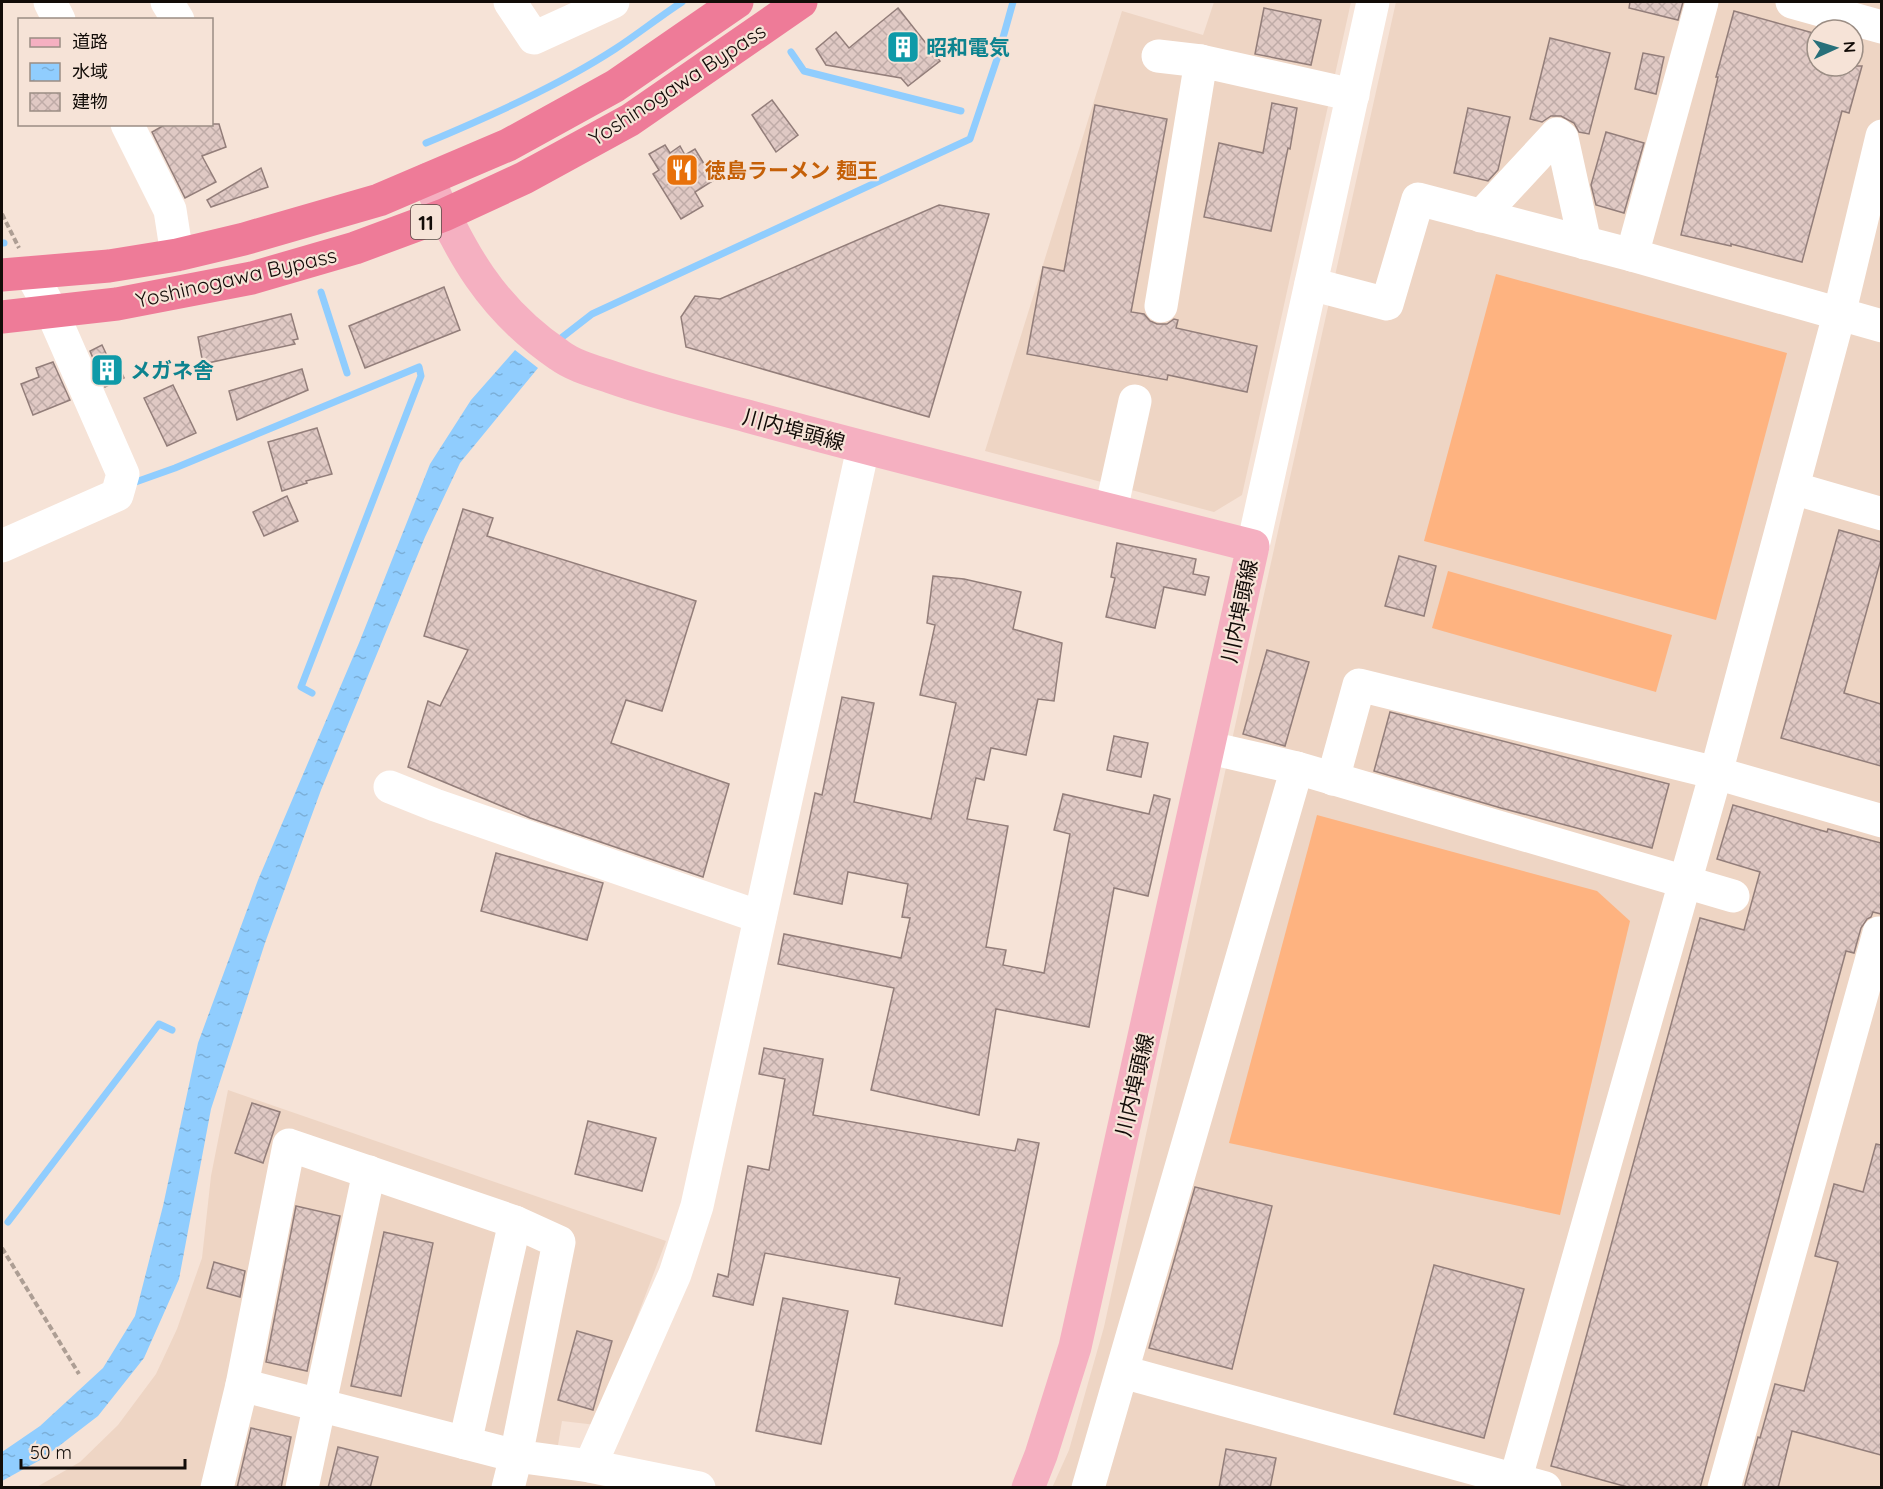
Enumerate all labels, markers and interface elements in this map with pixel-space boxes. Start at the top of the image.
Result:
street label: Yoshinogawa Bypass [584,17,770,151]
legend [18,18,213,126]
north arrow [1805,18,1865,78]
building icon: 昭和電気 [885,29,921,65]
text: 道路 [72,30,108,53]
place label: 昭和電気 [926,34,1010,60]
text: N [1840,40,1860,54]
text: 水域 [72,60,108,83]
text: 建物 [72,90,108,113]
restaurant icon: 徳島ラーメン 麺王 [664,152,700,188]
place label: 徳島ラーメン 麺王 [705,157,878,183]
road number: 11 [411,205,441,239]
street label: Yoshinogawa Bypass [133,241,339,313]
building icon: メガネ舎 [89,352,125,388]
place label: メガネ舎 [130,357,214,383]
street label: 川内埠頭線 [740,403,848,455]
street label: 川内埠頭線 [1215,557,1263,665]
street label: 川内埠頭線 [1110,1031,1158,1139]
scale bar [21,1432,184,1470]
text: 50 m [30,1441,72,1464]

